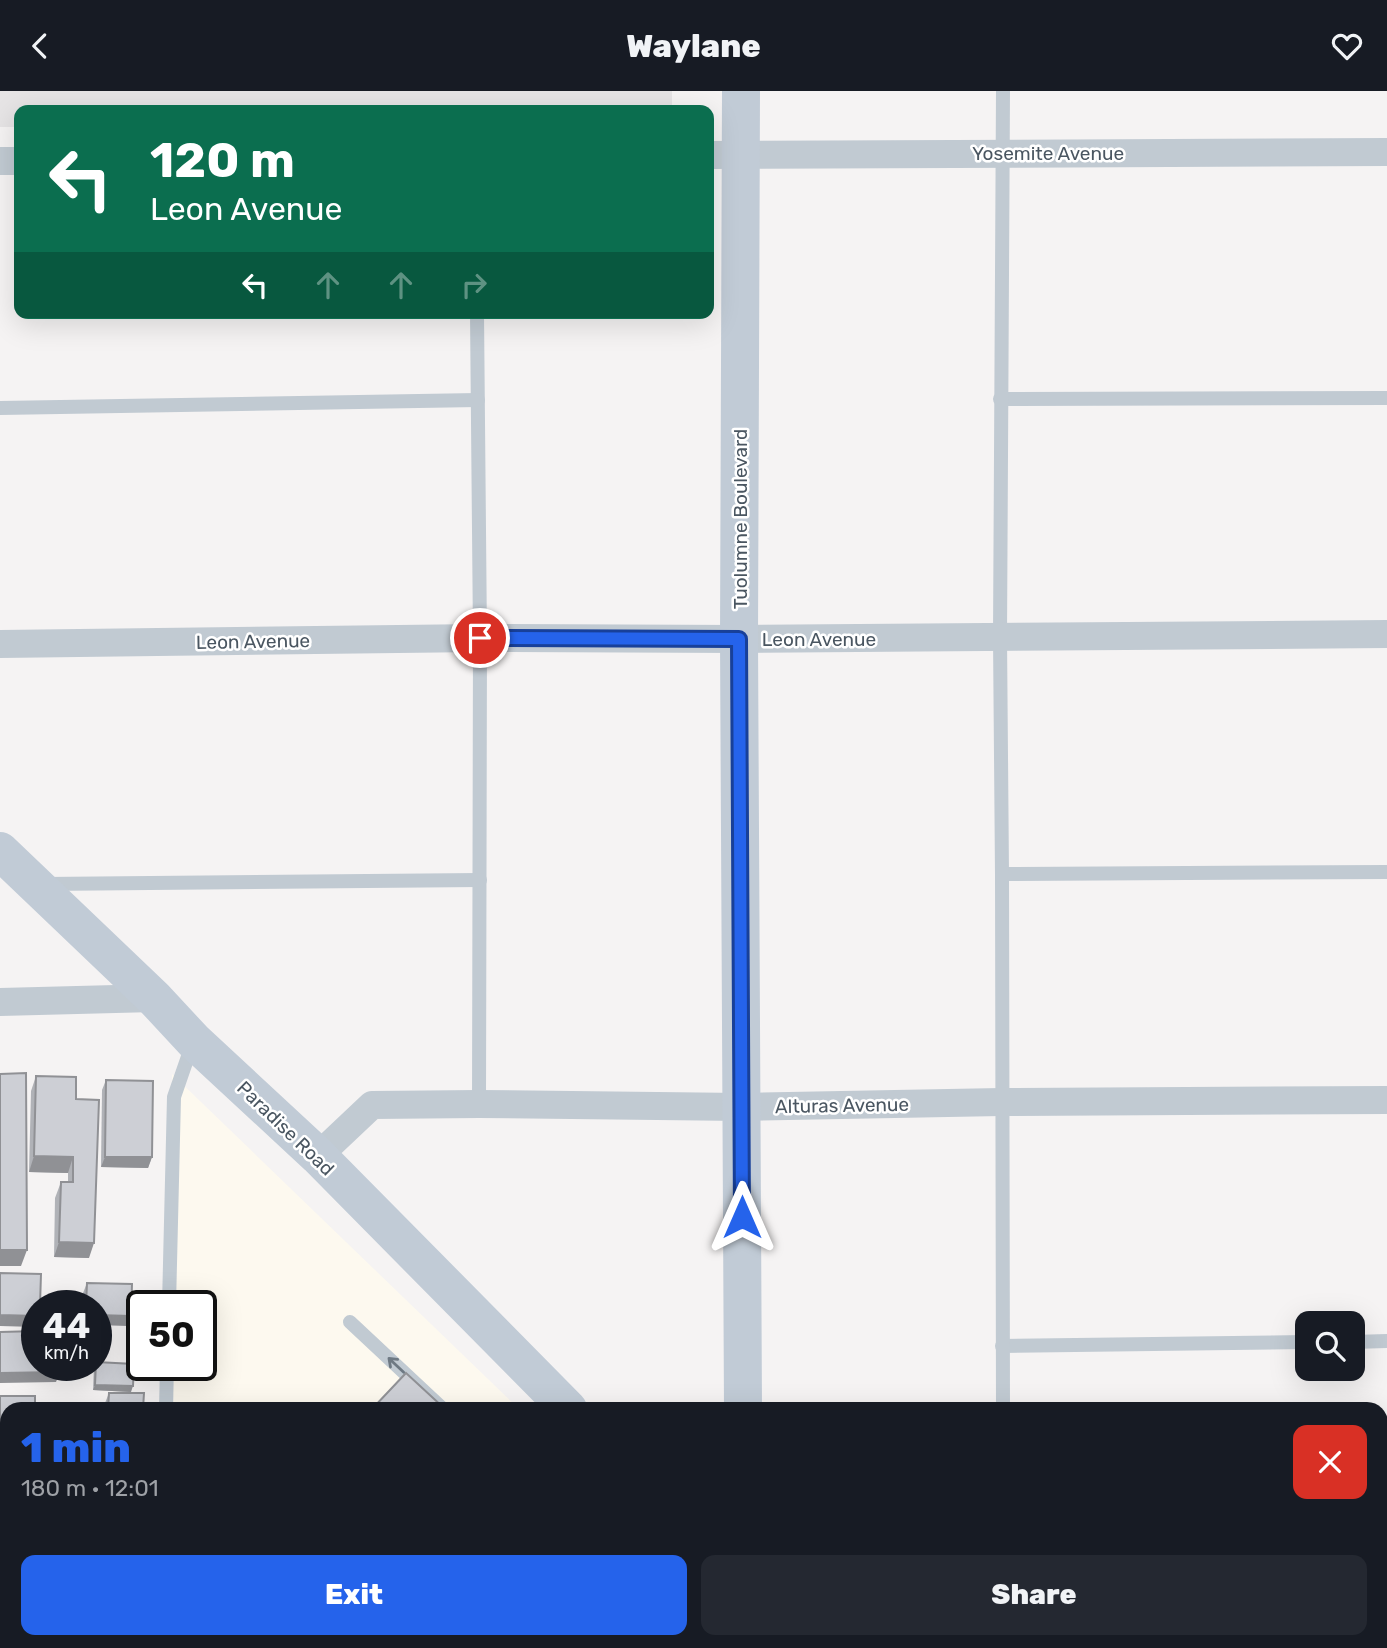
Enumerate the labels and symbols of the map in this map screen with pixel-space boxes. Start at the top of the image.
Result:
street label: Yosemite Avenue [972,142,1124,165]
street label: Tuolumne Boulevard [729,429,752,609]
pin [450,608,510,668]
street label: Leon Avenue [762,628,876,651]
street label: Leon Avenue [196,629,310,654]
street label: Paradise Road [232,1076,339,1180]
street label: Alturas Avenue [775,1093,909,1118]
position arrow [705,1180,779,1254]
speed limit sign: 50 [126,1290,217,1381]
one-way arrow [387,1357,405,1373]

